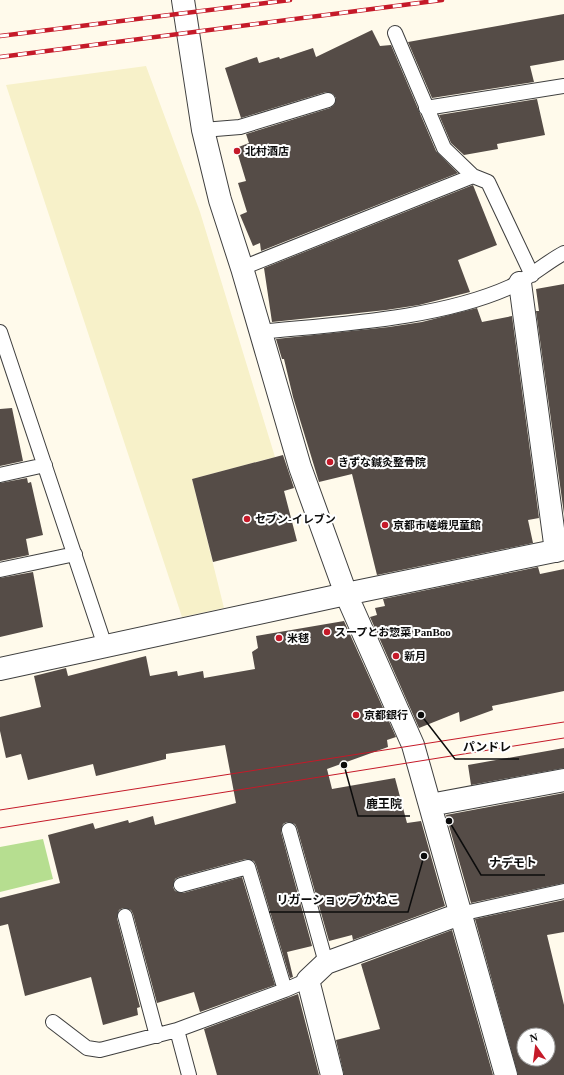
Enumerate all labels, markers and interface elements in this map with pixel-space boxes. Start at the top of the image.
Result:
place label: 北村酒店 [245,145,289,157]
marker: 北村酒店 [232,146,242,156]
place label: きずな鍼灸整骨院 [338,456,426,468]
marker: きずな鍼灸整骨院 [325,457,335,467]
place label: セブン-イレブン [255,513,336,525]
marker: セブン-イレブン [242,514,252,524]
place label: 京都市嵯峨児童館 [393,519,481,531]
marker: 京都市嵯峨児童館 [380,520,390,530]
place label: スープとお惣菜 PanBoo [335,626,451,638]
marker: スープとお惣菜 PanBoo [322,627,332,637]
place label: 米毬 [287,632,309,644]
marker: 米毬 [274,633,284,643]
place label: 新月 [404,650,426,662]
marker: 新月 [391,651,401,661]
place label: 京都銀行 [364,709,408,721]
marker: 京都銀行 [351,710,361,720]
callout: パンドレ [455,735,519,759]
text: パンドレ [463,740,511,754]
callout: 鹿王院 [358,792,410,816]
text: 鹿王院 [366,797,402,811]
callout: ナデモト [481,851,545,875]
text: ナデモト [489,856,537,870]
callout: リガーショップ かねこ [269,888,408,912]
text: リガーショップ かねこ [277,893,399,907]
north arrow [516,1027,556,1067]
text: N [528,1031,539,1044]

